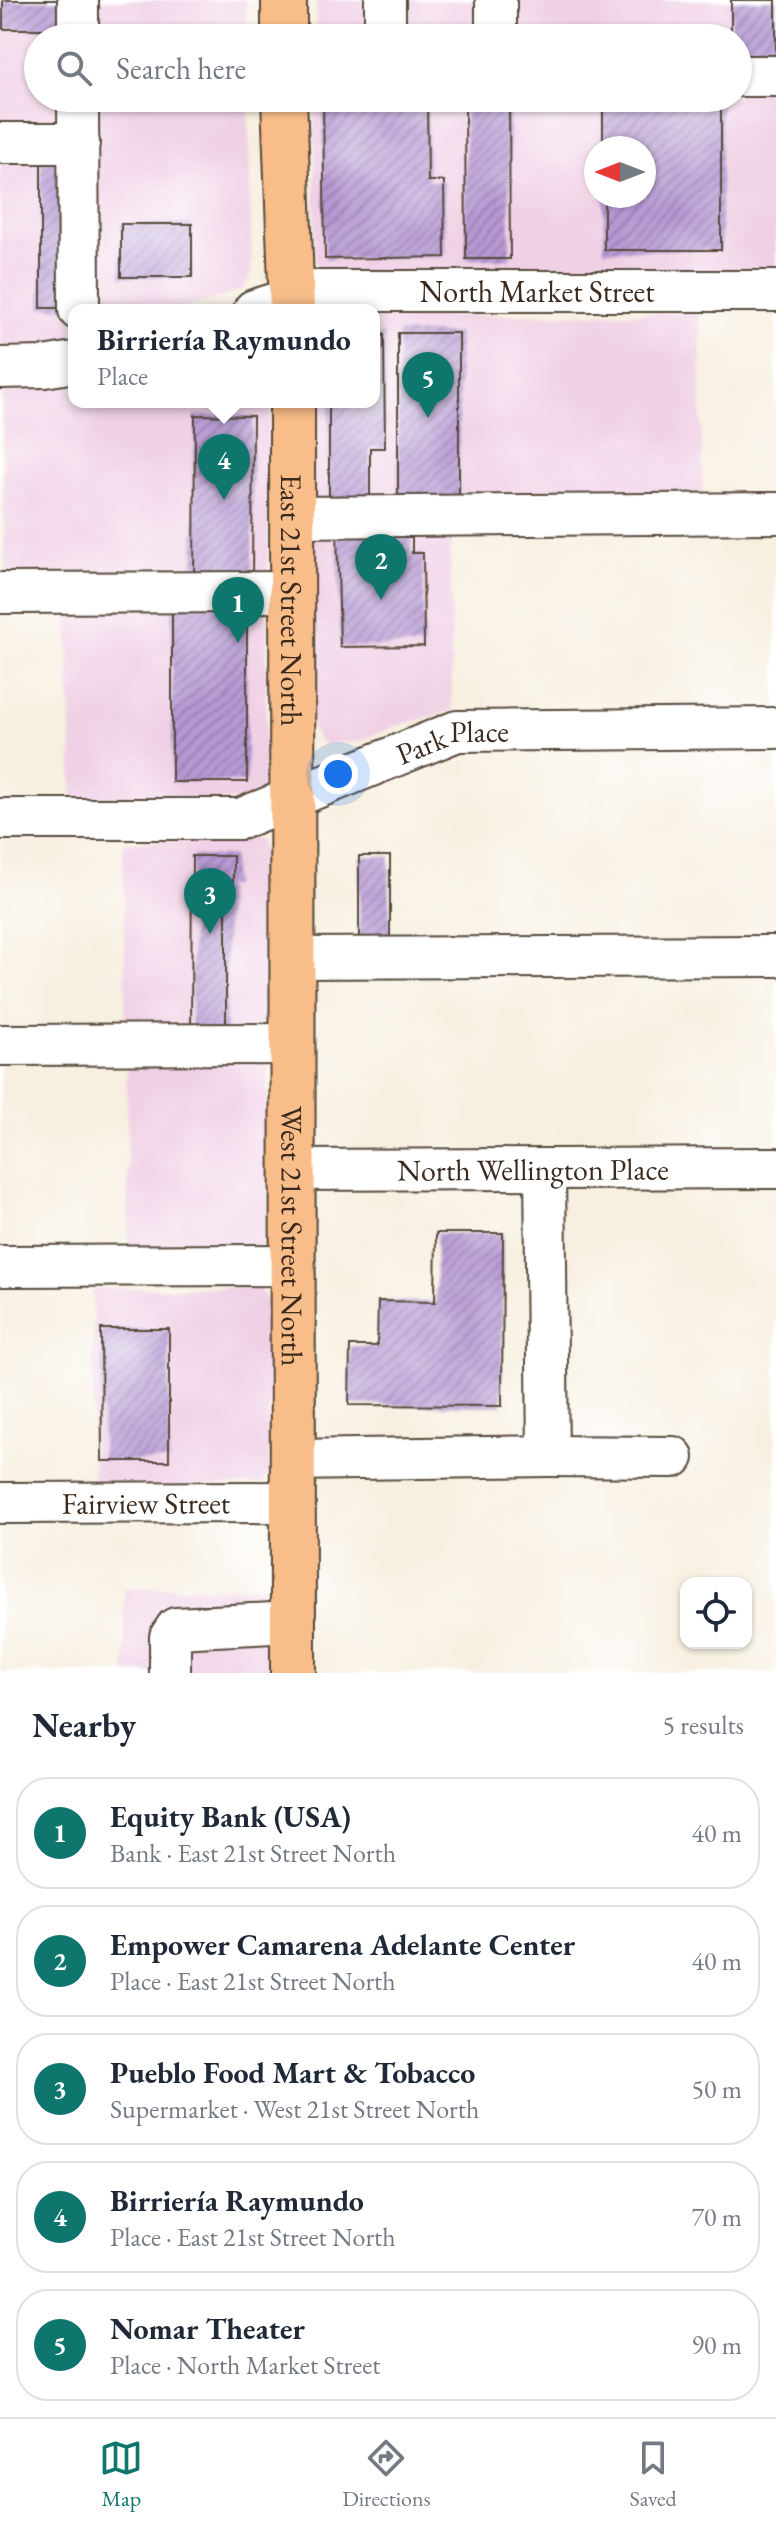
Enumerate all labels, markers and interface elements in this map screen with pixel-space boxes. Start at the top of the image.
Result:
search box [24,24,752,112]
icon: search [52,46,96,90]
text: Search here [116,49,246,88]
north arrow [584,136,656,208]
street label: North Market Street [420,272,655,311]
popup [68,304,380,408]
text: Birriería Raymundo [97,320,351,359]
pin: 5 [402,352,454,418]
text: Place [97,359,148,393]
pin: 4 [198,434,250,500]
street label: East 21st Street North [273,474,312,726]
pin: 2 [355,534,407,600]
pin: 1 [212,577,264,643]
street label: Park Place [390,711,509,773]
your location [318,754,358,794]
pin: 3 [184,868,236,934]
street label: West 21st Street North [273,1106,312,1366]
street label: North Wellington Place [397,1149,669,1189]
street label: Fairview Street [62,1483,231,1522]
map controls [680,1577,752,1649]
button: locate [680,1577,752,1649]
text: Nearby [32,1703,136,1747]
text: 5 results [663,1708,744,1742]
text: Equity Bank (USA) [110,1797,351,1836]
text: 1 [53,1816,67,1850]
text: 40 m [692,1816,742,1850]
text: Bank · East 21st Street North [110,1836,396,1870]
text: Empower Camarena Adelante Center [110,1925,575,1964]
text: 2 [53,1944,67,1978]
text: 40 m [692,1944,742,1978]
text: Place · East 21st Street North [110,1964,396,1998]
text: Pueblo Food Mart & Tobacco [110,2053,475,2092]
text: 3 [53,2072,67,2106]
text: 50 m [692,2072,742,2106]
text: Supermarket · West 21st Street North [110,2092,479,2126]
text: Birriería Raymundo [110,2181,364,2220]
text: 4 [53,2200,67,2234]
text: 70 m [692,2200,742,2234]
text: Place · East 21st Street North [110,2220,396,2254]
text: Nomar Theater [110,2309,305,2348]
text: 5 [53,2328,67,2362]
text: 90 m [692,2328,742,2362]
text: Place · North Market Street [110,2348,380,2382]
tab: Map [99,2436,143,2513]
tab: Directions [342,2436,431,2513]
tab: Saved [629,2436,677,2513]

